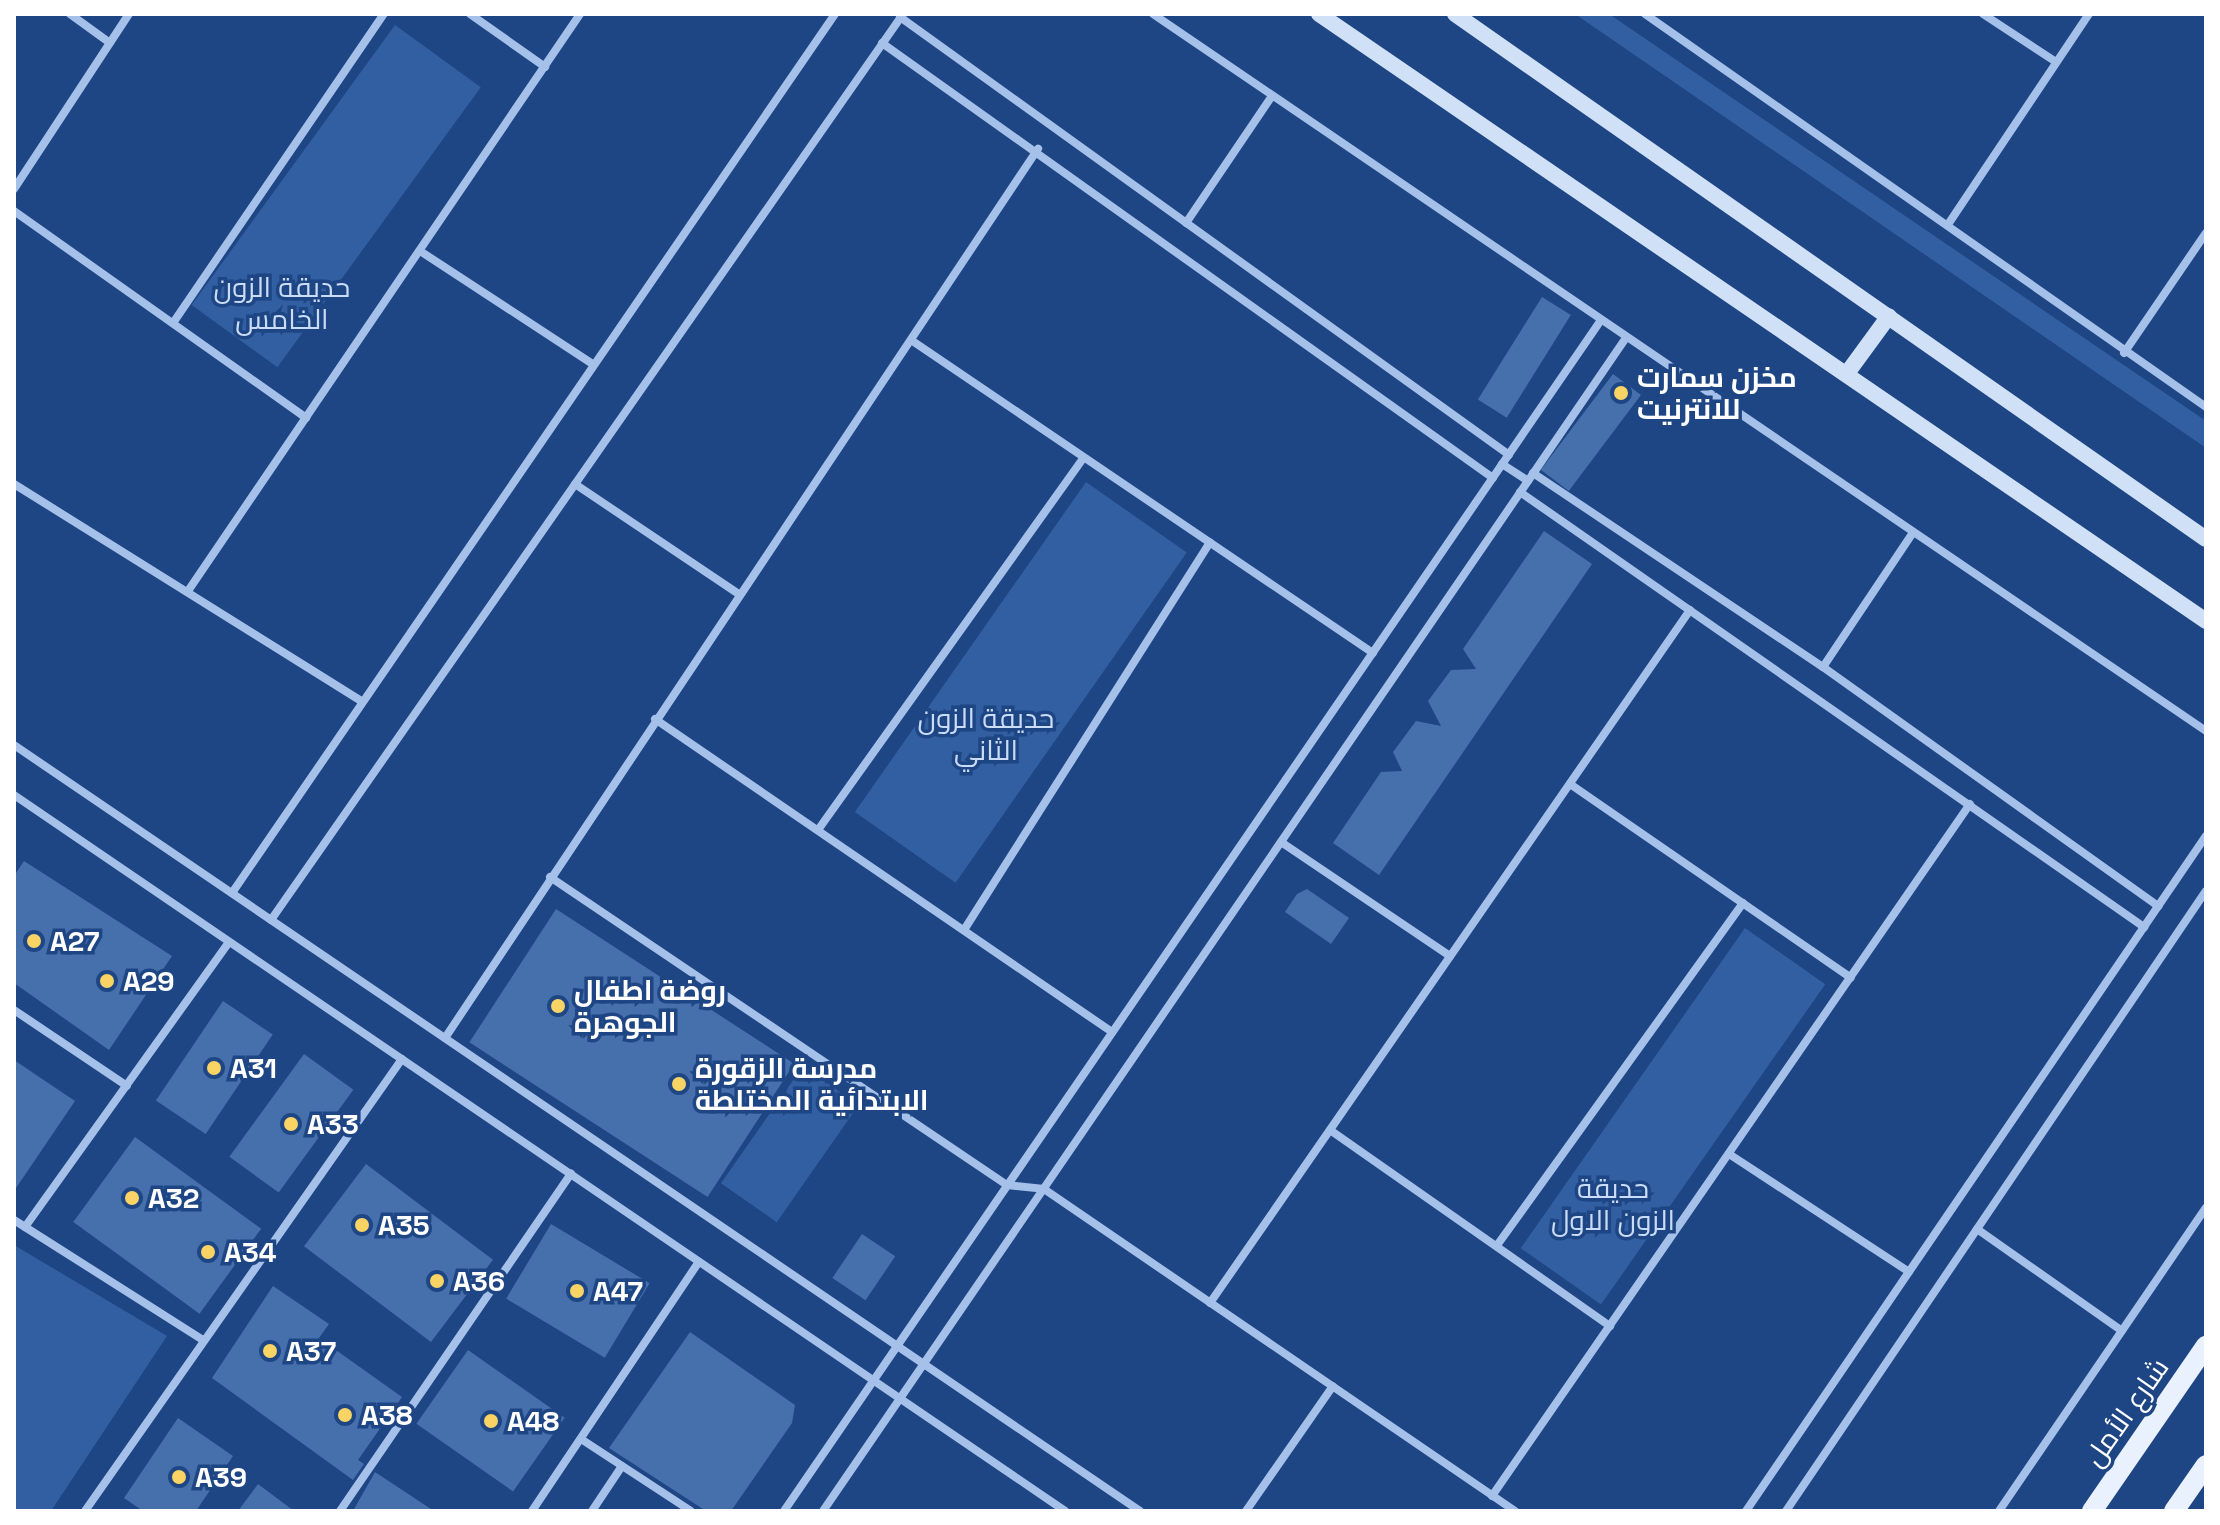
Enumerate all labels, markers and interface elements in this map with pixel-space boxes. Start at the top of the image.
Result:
park label: حديقة الزون الخامس [214,270,350,336]
place label: مخزن سمارت للانترنيت [1637,360,1797,426]
marker: مخزن سمارت للانترنيت [1612,384,1630,402]
park label: حديقة الزون الثاني [918,701,1054,767]
place label: A27 [50,924,100,958]
marker: A27 [25,932,43,950]
place label: A29 [123,964,175,998]
marker: A29 [98,972,116,990]
place label: روضة اطفال الجوهرة [574,973,726,1039]
marker: روضة اطفال الجوهرة [549,997,567,1015]
place label: A31 [230,1051,277,1085]
place label: مدرسة الزقورة الابتدائية المختلطة [695,1051,929,1117]
marker: A31 [205,1059,223,1077]
marker: مدرسة الزقورة الابتدائية المختلطة [670,1075,688,1093]
place label: A33 [307,1107,359,1141]
marker: A33 [282,1115,300,1133]
park label: حديقة الزون الاول [1551,1171,1675,1237]
place label: A32 [148,1181,199,1215]
marker: A32 [123,1189,141,1207]
place label: A35 [378,1208,430,1242]
marker: A35 [353,1216,371,1234]
place label: A34 [224,1235,277,1269]
marker: A34 [199,1243,217,1261]
place label: A36 [453,1264,505,1298]
marker: A36 [428,1272,446,1290]
place label: A47 [593,1274,643,1308]
marker: A47 [568,1282,586,1300]
place label: A37 [286,1334,336,1368]
marker: A37 [261,1342,279,1360]
street label: شارع الأمل [2077,1351,2175,1473]
place label: A38 [361,1398,413,1432]
place label: A48 [507,1404,559,1438]
marker: A38 [336,1406,354,1424]
marker: A48 [482,1412,500,1430]
place label: A39 [195,1460,247,1494]
marker: A39 [170,1468,188,1486]

